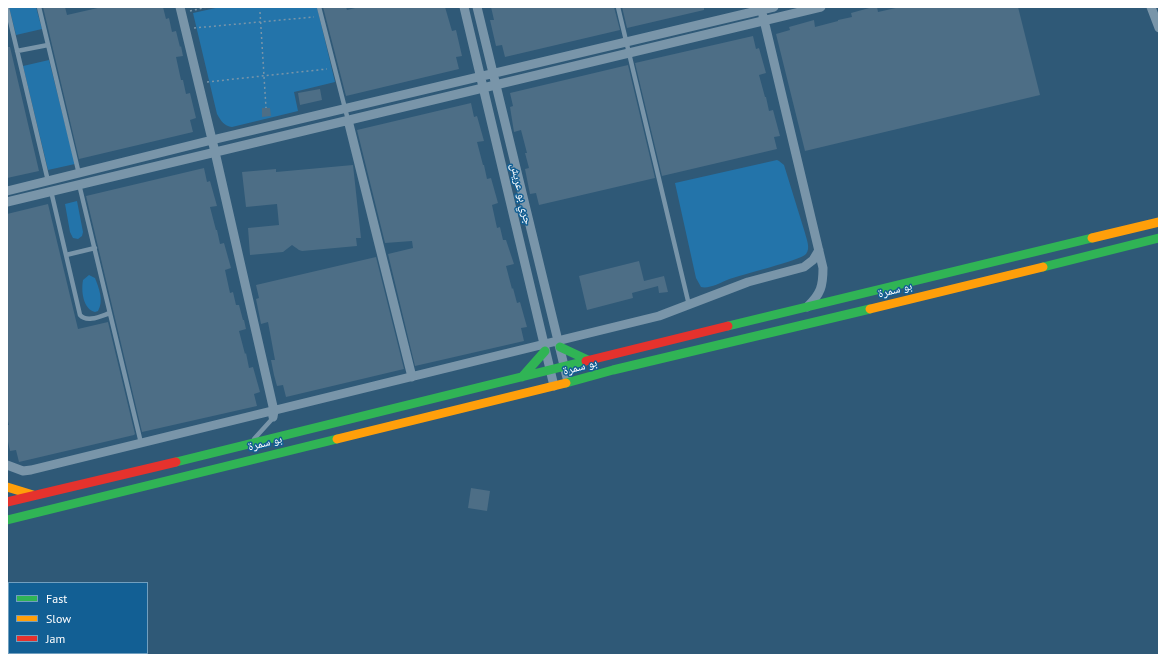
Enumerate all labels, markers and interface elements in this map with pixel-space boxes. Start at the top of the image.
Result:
street label: جري بو عريش [507,162,535,226]
street label: بو سمرة [876,279,914,301]
street label: بو سمرة [561,356,599,378]
street label: بو سمرة [246,432,284,454]
legend [8,582,148,654]
text: Fast [46,591,67,606]
text: Slow [46,611,71,626]
text: Jam [46,631,65,646]

